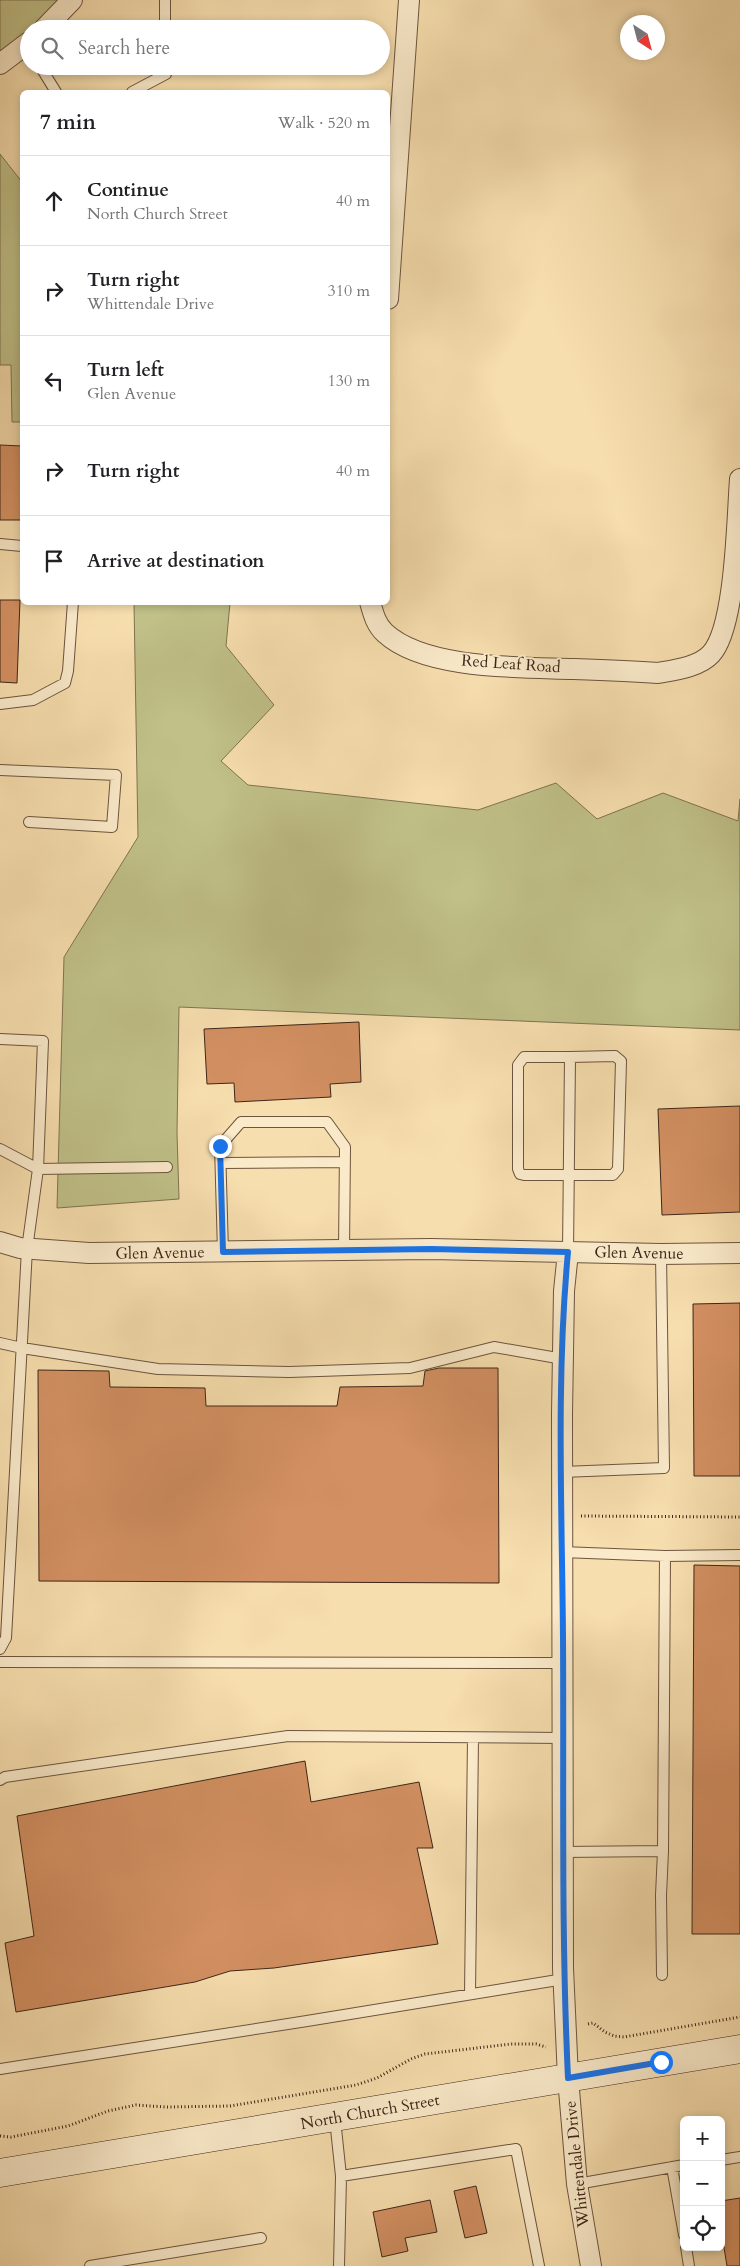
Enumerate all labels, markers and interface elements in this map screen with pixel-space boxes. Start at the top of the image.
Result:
north arrow [620,15,665,60]
search box [20,20,390,75]
icon: search [38,34,66,62]
text: Search here [78,35,170,61]
text: 7 min [40,108,96,137]
text: Walk · 520 m [278,112,370,134]
text: Continue [87,177,169,203]
icon: ahead [40,187,68,215]
text: 40 m [336,190,370,212]
text: North Church Street [87,203,228,225]
text: Turn right [87,267,179,293]
icon: right [40,277,68,305]
text: 310 m [328,280,370,302]
text: Whittendale Drive [87,293,214,315]
text: Turn left [87,357,164,383]
icon: left [40,367,68,395]
text: 130 m [328,370,370,392]
text: Glen Avenue [87,383,176,405]
icon: right [40,457,68,485]
text: Turn right [87,458,179,484]
text: 40 m [336,460,370,482]
icon: arrive [40,547,68,575]
text: Arrive at destination [87,548,264,574]
street label: Red Leaf Road [461,650,562,678]
route end [209,1135,232,1158]
street label: Glen Avenue [115,1241,205,1265]
street label: Glen Avenue [594,1241,684,1265]
route start [650,2051,673,2074]
street label: North Church Street [299,2089,441,2135]
street label: Whittendale Drive [559,2100,595,2229]
map controls [680,2116,725,2251]
button: + [680,2116,725,2161]
button: − [680,2161,725,2206]
button: locate [680,2206,725,2251]

